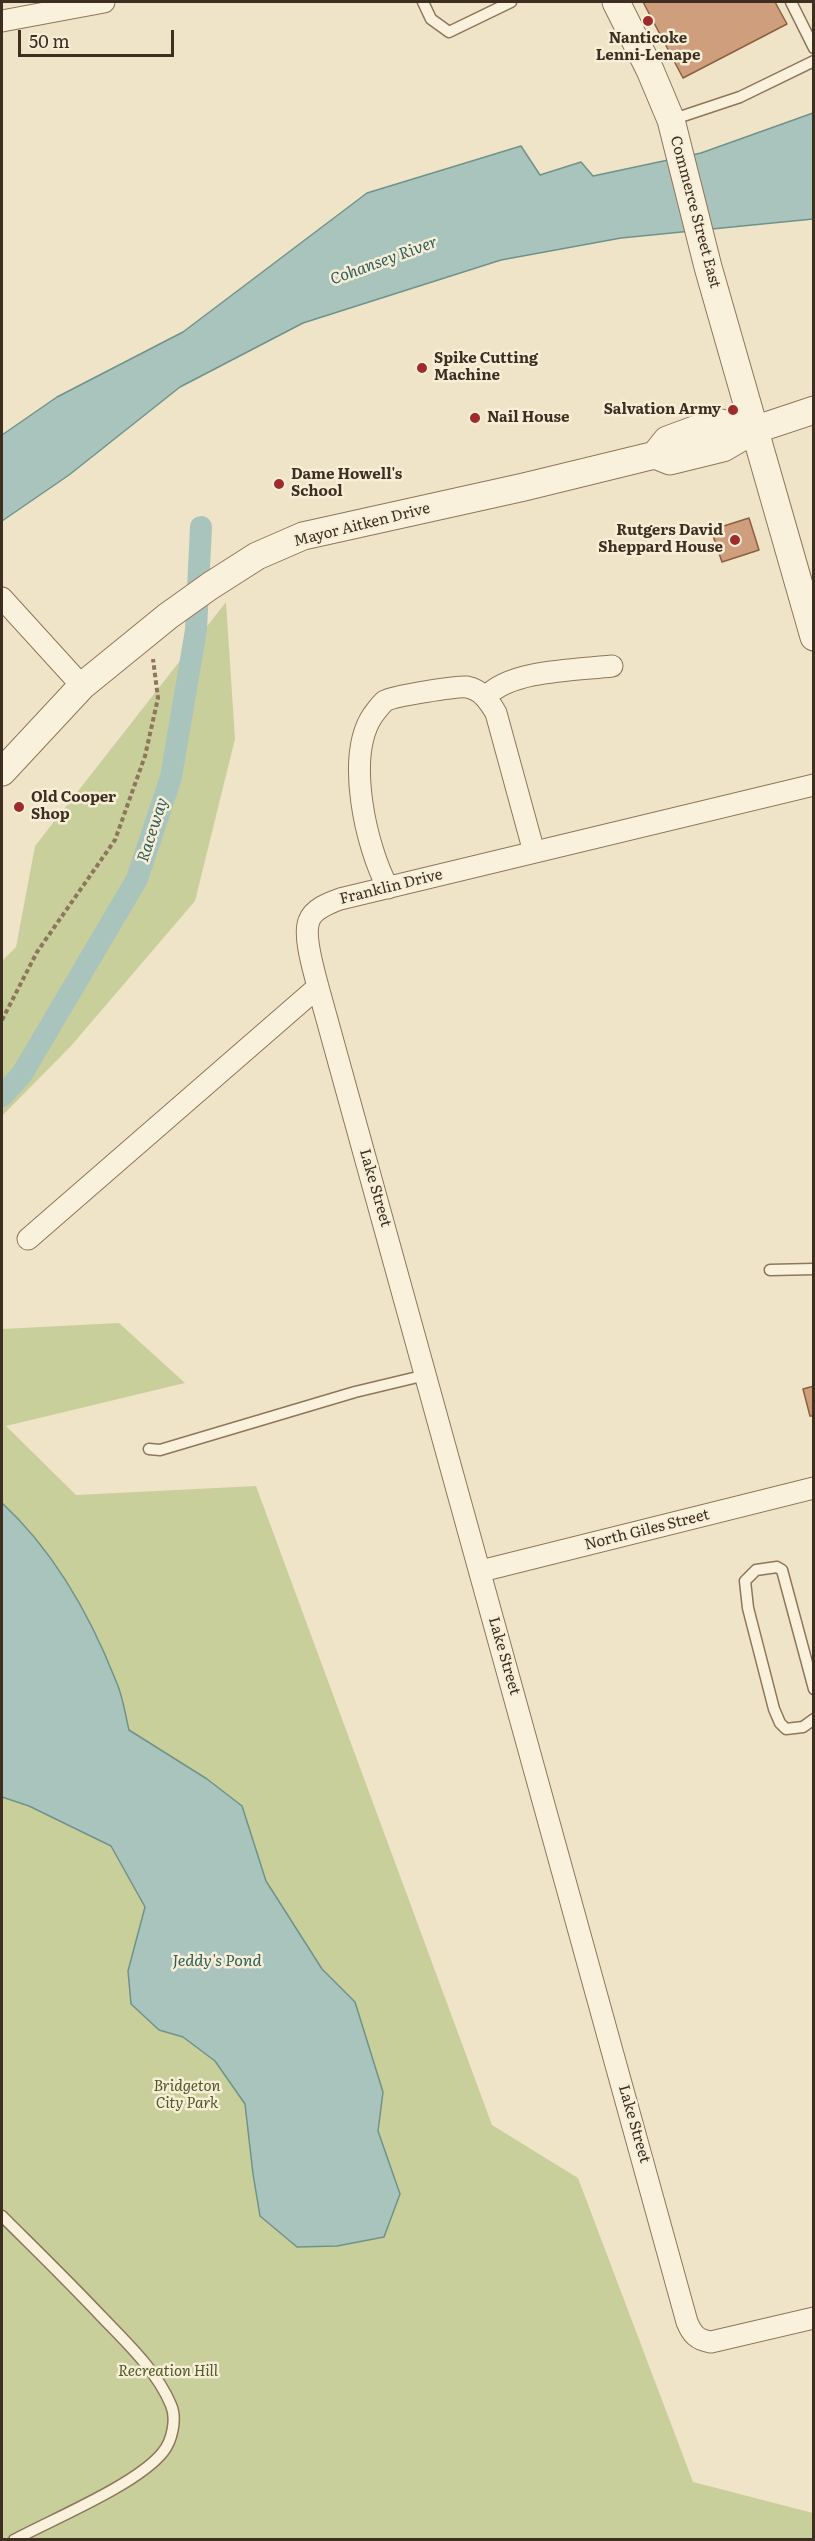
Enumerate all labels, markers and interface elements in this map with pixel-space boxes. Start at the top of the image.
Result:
marker: Nanticoke Lenni-Lenape [641,14,655,28]
scale bar [21,18,177,56]
text: 50 m [29,27,70,54]
place label: Nanticoke Lenni-Lenape [596,30,700,65]
street label: Commerce Street East [666,134,724,290]
water label: Cohansey River [328,233,440,289]
place label: Spike Cutting Machine [434,350,538,385]
marker: Spike Cutting Machine [415,361,429,375]
place label: Salvation Army [604,401,721,419]
marker: Salvation Army [726,403,740,417]
place label: Nail House [487,409,570,427]
marker: Nail House [468,411,482,425]
place label: Dame Howell's School [291,466,402,501]
marker: Dame Howell's School [272,477,286,491]
street label: Mayor Aitken Drive [292,499,432,551]
place label: Rutgers David Sheppard House [598,522,723,557]
marker: Rutgers David Sheppard House [728,533,742,547]
place label: Old Cooper Shop [31,789,116,824]
water label: Raceway [134,795,172,865]
marker: Old Cooper Shop [12,800,26,814]
street label: Franklin Drive [338,866,444,908]
street label: Lake Street [355,1147,395,1229]
street label: North Giles Street [583,1506,711,1554]
street label: Lake Street [484,1615,524,1697]
water label: Jeddy's Pond [172,1951,262,1971]
park label: Bridgeton City Park [153,2078,221,2113]
street label: Lake Street [614,2083,654,2165]
park label: Recreation Hill [118,2363,218,2381]

